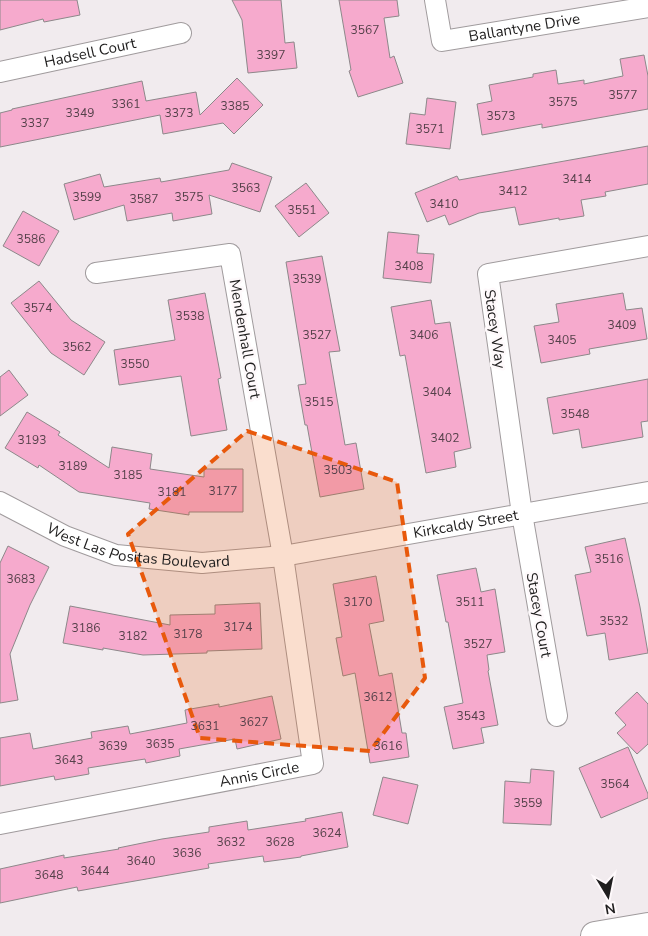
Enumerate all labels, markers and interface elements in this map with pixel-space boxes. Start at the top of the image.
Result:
street label: Ballantyne Drive [467,8,581,46]
house number: 3567 [351,22,379,38]
street label: Hadsell Court [42,33,138,72]
house number: 3397 [257,47,285,63]
house number: 3577 [609,87,637,103]
house number: 3575 [549,94,577,110]
house number: 3361 [112,96,140,112]
house number: 3385 [221,98,249,114]
house number: 3349 [66,105,94,121]
house number: 3373 [165,105,193,121]
house number: 3573 [487,108,515,124]
house number: 3337 [21,115,49,131]
house number: 3571 [416,121,444,137]
house number: 3414 [563,171,591,187]
house number: 3563 [232,180,260,196]
house number: 3412 [499,183,527,199]
house number: 3599 [73,189,101,205]
house number: 3575 [175,189,203,205]
house number: 3587 [130,191,158,207]
house number: 3410 [430,196,458,212]
house number: 3551 [288,202,316,218]
house number: 3586 [17,231,45,247]
house number: 3408 [395,258,423,274]
house number: 3539 [293,271,321,287]
street label: Mendenhall Court [225,278,265,401]
street label: Stacey Way [480,288,511,370]
house number: 3574 [24,300,52,316]
house number: 3538 [176,308,204,324]
house number: 3409 [608,317,636,333]
house number: 3527 [303,327,331,343]
house number: 3406 [410,327,438,343]
house number: 3405 [548,332,576,348]
house number: 3562 [63,339,91,355]
house number: 3550 [121,356,149,372]
house number: 3404 [423,384,451,400]
house number: 3515 [305,394,333,410]
house number: 3548 [561,406,589,422]
house number: 3402 [431,430,459,446]
house number: 3193 [18,432,46,448]
house number: 3189 [59,458,87,474]
house number: 3503 [324,462,352,478]
house number: 3185 [114,467,142,483]
house number: 3177 [209,483,237,499]
house number: 3181 [158,484,186,500]
street label: Kirkcaldy Street [412,505,520,543]
street label: West Las Positas Boulevard [43,518,231,573]
house number: 3516 [595,551,623,567]
house number: 3683 [7,571,35,587]
street label: Stacey Court [522,571,556,660]
house number: 3170 [344,594,372,610]
house number: 3511 [456,594,484,610]
house number: 3532 [600,613,628,629]
house number: 3174 [224,619,252,635]
house number: 3186 [72,620,100,636]
house number: 3178 [174,626,202,642]
house number: 3182 [119,628,147,644]
house number: 3527 [464,636,492,652]
house number: 3612 [364,689,392,705]
house number: 3543 [457,708,485,724]
house number: 3627 [240,714,268,730]
house number: 3631 [191,718,219,734]
house number: 3635 [146,736,174,752]
house number: 3639 [99,738,127,754]
house number: 3616 [374,738,402,754]
house number: 3643 [55,752,83,768]
street label: Annis Circle [218,757,301,792]
house number: 3564 [601,776,629,792]
house number: 3559 [514,795,542,811]
house number: 3624 [313,825,341,841]
house number: 3632 [217,834,245,850]
house number: 3628 [266,834,294,850]
house number: 3636 [173,845,201,861]
house number: 3640 [127,853,155,869]
house number: 3644 [81,863,109,879]
house number: 3648 [35,867,63,883]
north arrow [583,871,633,921]
text: N [603,898,617,919]

